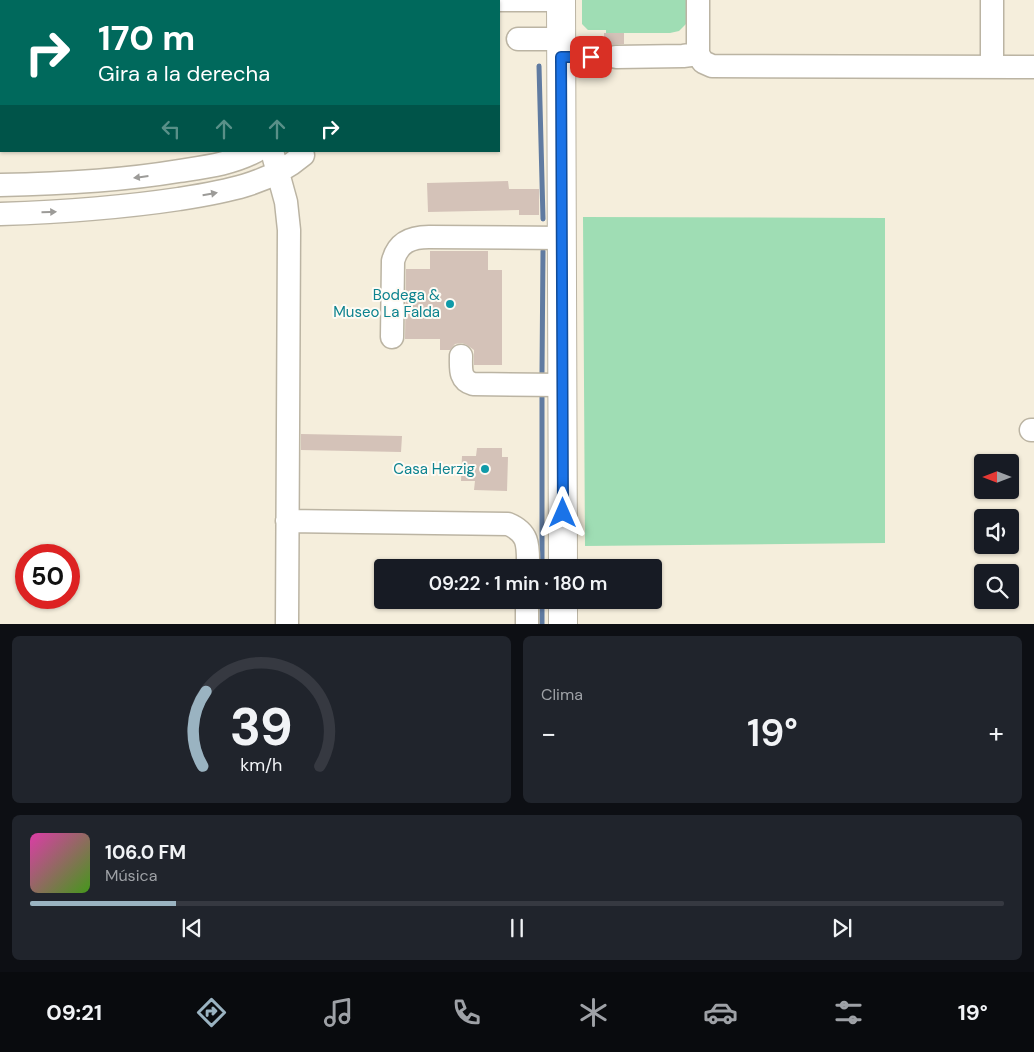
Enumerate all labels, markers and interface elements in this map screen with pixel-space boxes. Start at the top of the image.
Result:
text: 170 m [98,15,195,61]
icon: right [15,20,80,85]
pin [570,36,612,78]
icon: arrive [577,43,605,71]
text: Gira a la derecha [98,59,270,88]
icon: left [157,115,185,143]
icon: ahead [210,115,238,143]
icon: ahead [263,115,291,143]
icon: right [316,115,344,143]
one-way arrow [133,173,149,181]
one-way arrow [202,189,218,197]
one-way arrow [41,208,57,216]
place label: Bodega & Museo La Falda [333,285,440,322]
marker: Bodega & Museo La Falda [444,298,456,310]
north arrow [974,454,1019,499]
map controls [974,454,1019,609]
place label: Casa Herzig [393,459,475,479]
marker: Casa Herzig [479,463,491,475]
position arrow [536,486,588,538]
button: sound [974,509,1019,554]
speed limit sign: 50 [15,544,80,609]
button: search [974,564,1019,609]
text: 09:22 · 1 min · 180 m [429,571,607,596]
text: Clima [541,684,583,705]
text: 39 [230,693,293,761]
text: 19° [747,708,798,758]
text: − [541,715,556,752]
text: + [989,715,1004,752]
text: km/h [240,753,283,777]
text: 106.0 FM [105,840,186,865]
text: Música [105,865,157,886]
icon: previous [178,914,206,942]
icon: pause [503,914,531,942]
icon: next [828,914,856,942]
icon: directions [194,995,229,1030]
icon: music [321,995,356,1030]
icon: phone [449,995,484,1030]
icon: climate [576,995,611,1030]
icon: car [703,995,738,1030]
icon: filters [831,995,866,1030]
text: 09:21 [46,998,102,1027]
text: 19° [958,998,988,1027]

